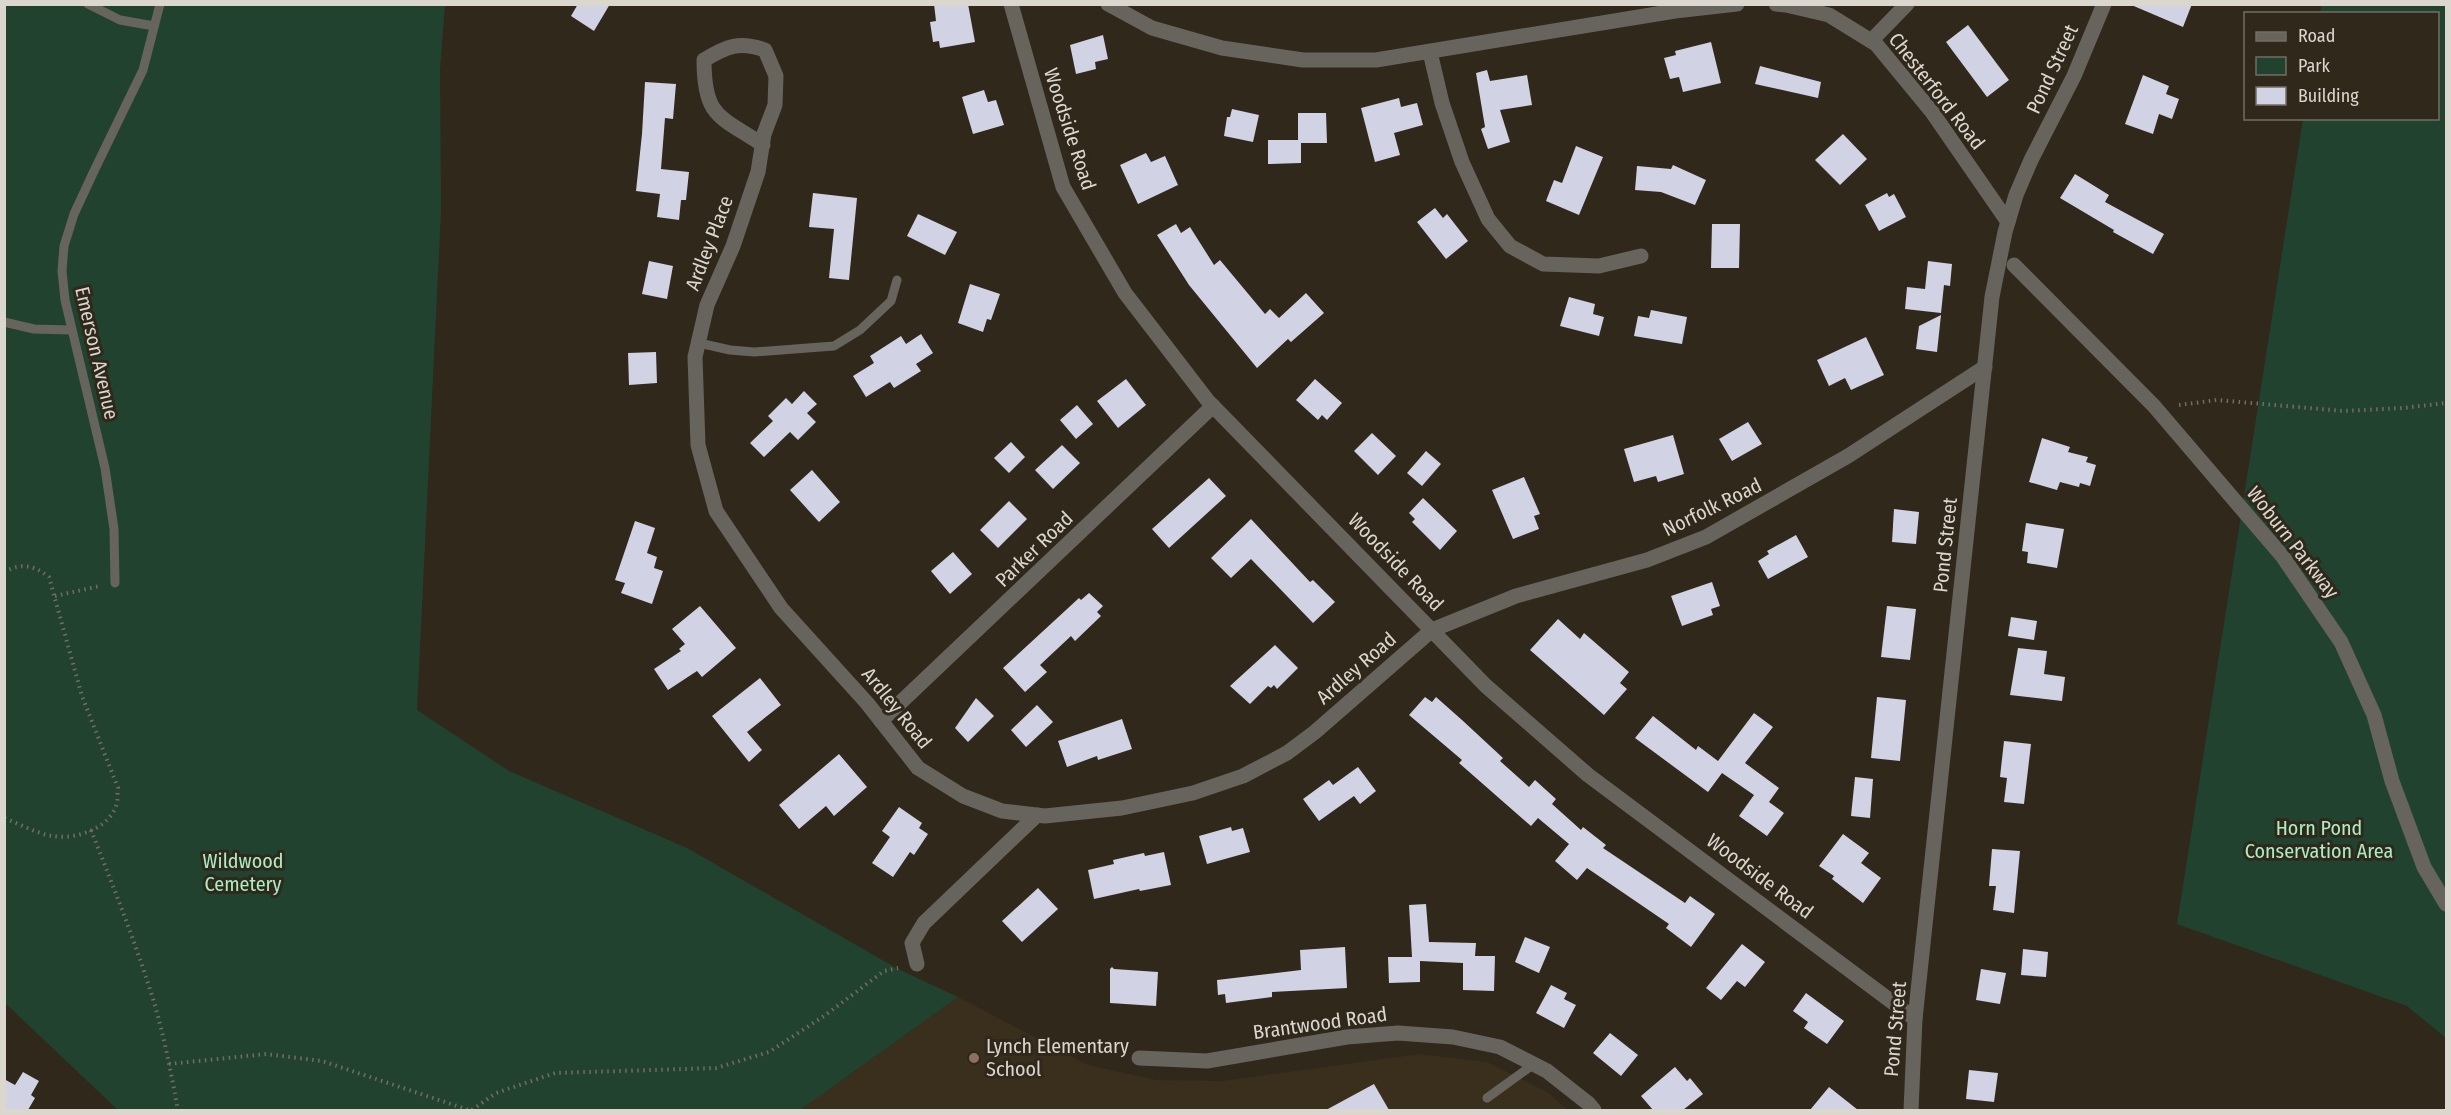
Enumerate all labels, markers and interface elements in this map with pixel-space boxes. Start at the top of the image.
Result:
legend [2244,12,2439,120]
street label: Pond Street [2021,20,2083,117]
text: Road [2298,25,2335,47]
street label: Chesterford Road [1884,28,1990,154]
text: Park [2298,55,2331,77]
street label: Woodside Road [1039,65,1101,193]
text: Building [2298,85,2359,107]
street label: Ardley Place [680,192,738,294]
street label: Emerson Avenue [70,284,124,422]
street label: Norfolk Road [1659,473,1765,541]
street label: Woburn Parkway [2242,481,2344,603]
street label: Pond Street [1928,496,1962,594]
street label: Parker Road [990,506,1078,592]
street label: Woodside Road [1343,508,1449,616]
street label: Ardley Road [1311,627,1401,709]
street label: Ardley Road [857,662,937,754]
park label: Horn Pond Conservation Area [2245,816,2393,863]
street label: Woodside Road [1702,828,1818,924]
park label: Wildwood Cemetery [203,849,283,896]
street label: Pond Street [1879,980,1911,1078]
street label: Brantwood Road [1251,1002,1389,1044]
place label: Lynch Elementary School [986,1034,1129,1081]
marker: Lynch Elementary School [967,1051,981,1065]

